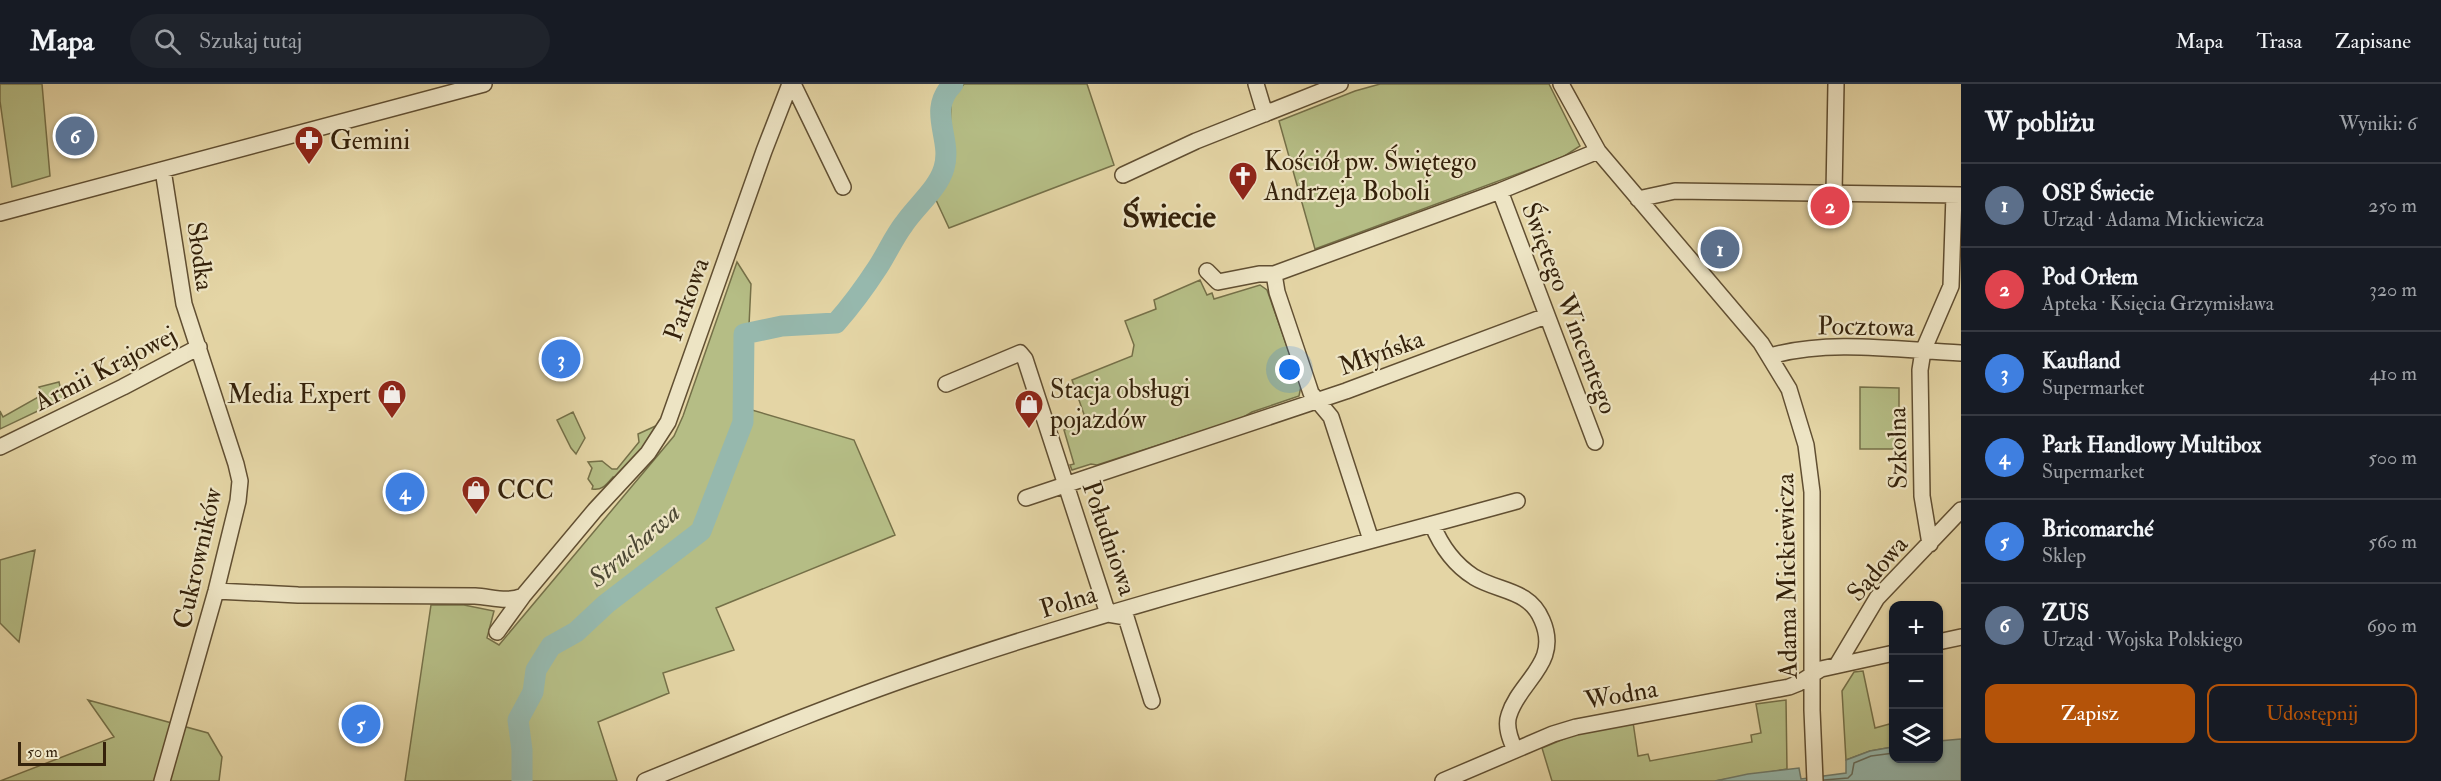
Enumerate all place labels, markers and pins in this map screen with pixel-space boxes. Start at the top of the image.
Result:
pin: 6 [56,113,94,158]
pharmacy icon: Gemini [293,124,325,166]
place label: Gemini [330,125,410,157]
place label: Kościół pw. Świętego Andrzeja Boboli [1263,144,1476,208]
church icon: Kościół pw. Świętego Andrzeja Boboli [1227,160,1259,202]
pin: 2 [1810,184,1850,228]
pin: 1 [1700,226,1740,272]
pin: 3 [542,336,580,382]
place label: Stacja obsługi pojazdów [1049,374,1190,437]
shop icon: Media Expert [376,378,408,420]
place label: Media Expert [227,379,371,412]
shop icon: Stacja obsługi pojazdów [1013,388,1045,430]
pin: 4 [386,470,424,514]
shop icon: CCC [460,474,492,516]
place label: CCC [497,475,554,507]
pin: 5 [342,702,380,746]

